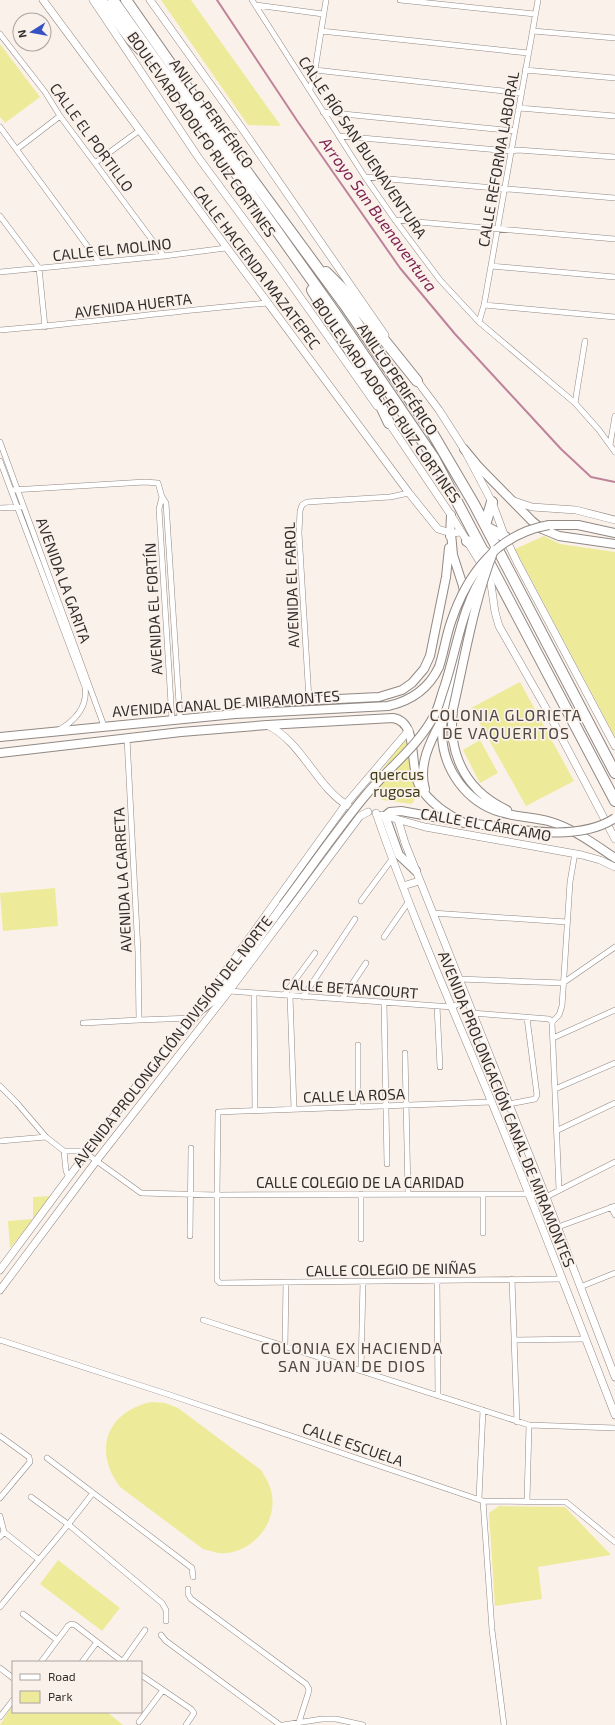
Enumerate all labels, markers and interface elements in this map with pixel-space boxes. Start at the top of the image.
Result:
north arrow [12,12,52,52]
street label: BOULEVARD ADOLFO RUIZ CORTINES [124,28,280,240]
text: N [15,29,29,39]
street label: CALLE RÍO SAN BUENAVENTURA [295,53,431,242]
street label: ANILLO PERIFÉRICO [166,55,258,171]
street label: CALLE REFORMA LABORAL [474,69,522,248]
street label: CALLE EL PORTILLO [47,79,137,195]
water label: Arroyo San Buenaventura [315,132,441,296]
street label: CALLE HACIENDA MAZATEPEC [190,182,325,353]
street label: CALLE EL MOLINO [52,234,172,264]
street label: AVENIDA HUERTA [73,289,193,321]
street label: BOULEVARD ADOLFO RUIZ CORTINES [309,294,465,506]
street label: ANILLO PERIFÉRICO [354,320,442,438]
street label: AVENIDA LA GARITA [33,515,95,646]
street label: AVENIDA EL FAROL [280,522,302,648]
street label: AVENIDA EL FORTÍN [141,542,165,676]
street label: AVENIDA CANAL DE MIRAMONTES [112,686,340,720]
district label: COLONIA GLORIETA DE VAQUERITOS [430,705,582,743]
park label: quercus rugosa [370,765,424,800]
street label: CALLE EL CÁRCAMO [419,804,553,844]
street label: AVENIDA LA CARRETA [109,806,135,953]
street label: AVENIDA PROLONGACIÓN DIVISIÓN DEL NORTE [68,912,276,1170]
street label: AVENIDA PROLONGACIÓN CANAL DE MIRAMONTES [435,948,579,1270]
street label: CALLE BETANCOURT [281,974,419,1002]
street label: CALLE LA ROSA [303,1084,406,1106]
street label: CALLE COLEGIO DE LA CARIDAD [256,1173,464,1191]
street label: CALLE COLEGIO DE NIÑAS [305,1259,477,1279]
district label: COLONIA EX HACIENDA SAN JUAN DE DIOS [261,1338,443,1375]
street label: CALLE ESCUELA [300,1418,407,1470]
legend [12,1661,142,1713]
text: Road [48,1669,76,1683]
text: Park [48,1689,73,1703]

